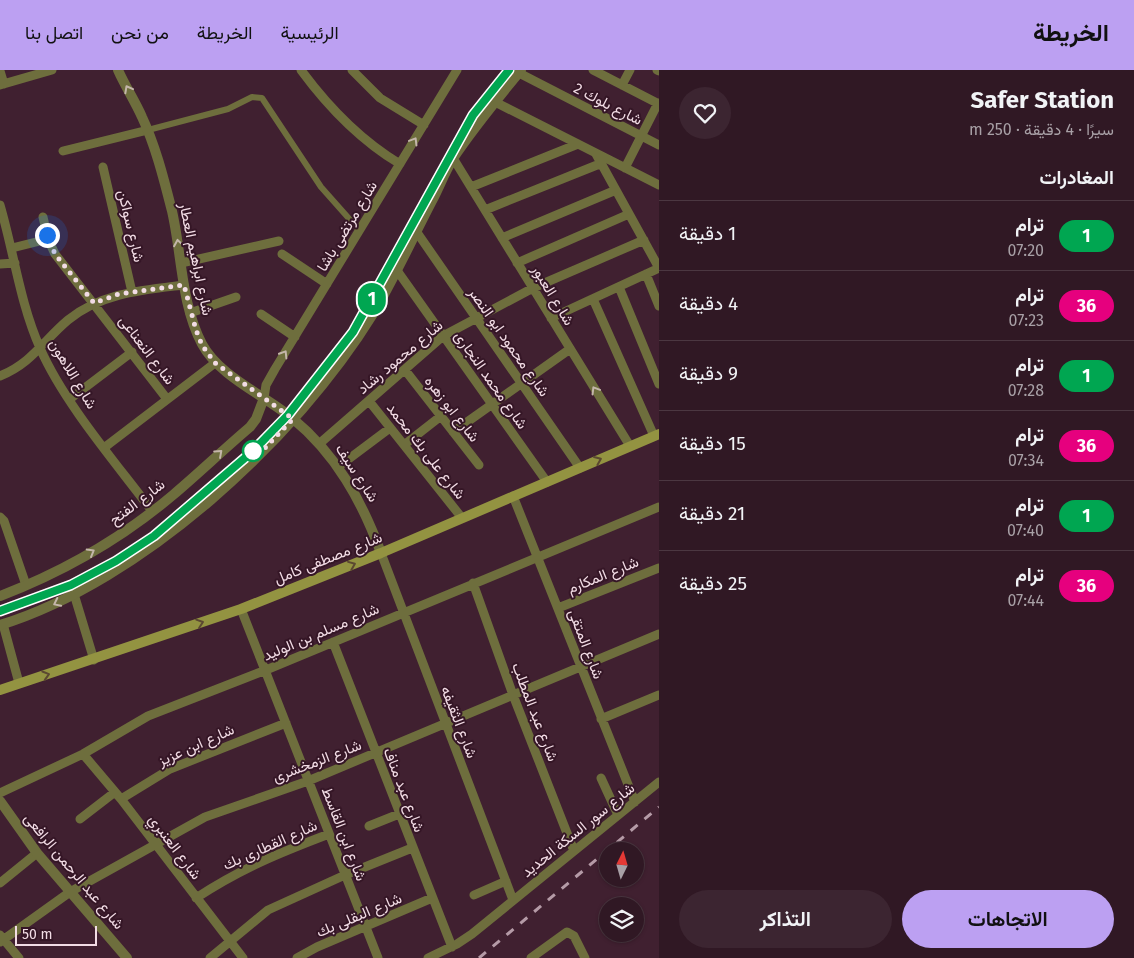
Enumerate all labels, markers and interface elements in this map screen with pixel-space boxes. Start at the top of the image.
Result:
text: الخريطة [1033,19,1109,47]
text: اتصل بنا [25,22,83,44]
text: من نحن [111,22,169,44]
text: الخريطة [197,22,253,44]
text: الرئيسية [281,22,339,44]
street label: شارع بلوك 2 [570,79,645,131]
one-way arrow [124,85,134,94]
text: Safer Station [971,86,1114,114]
button: heart [679,87,731,139]
text: سيرًا · 4 دقيقة · 250 m [969,120,1114,139]
one-way arrow [408,137,418,146]
text: المغادرات [1039,166,1114,189]
street label: شارع مرتضى باشا [313,177,383,275]
street label: شارع سواكن [112,188,148,264]
street label: شارع ابراهيم العطار [173,200,217,318]
text: ترام [1015,213,1044,236]
text: 1 دقيقة [679,222,736,245]
your location [35,223,60,248]
text: 1 [1082,225,1091,247]
one-way arrow [173,238,183,247]
text: 07:20 [1008,241,1044,260]
street label: شارع العبور [526,261,578,330]
line badge: 1 [356,283,388,315]
street label: شارع محمود ابو النصر [462,283,553,401]
text: ترام [1015,283,1044,306]
text: 1 [368,288,376,310]
text: 4 دقيقة [679,292,738,315]
text: 36 [1077,295,1096,317]
text: 07:23 [1009,311,1044,330]
street label: شارع النعناعى [114,312,179,390]
street label: شارع محمود رشاد [354,316,448,399]
street label: شارع محمد النجارى [449,327,532,434]
street label: شارع اللاهون [43,336,101,413]
one-way arrow [278,351,288,360]
text: ترام [1015,353,1044,376]
text: 9 دقيقة [679,362,738,385]
text: 1 [1082,365,1091,387]
street label: شارع ابو زهره [419,372,483,447]
text: 07:28 [1008,381,1044,400]
one-way arrow [592,386,601,395]
street label: شارع على بك محمد [381,399,469,504]
text: ترام [1015,423,1044,446]
text: 15 دقيقة [679,432,746,455]
text: 36 [1077,435,1096,457]
unlabelled marker [242,440,264,462]
street label: شارع سيف [330,441,382,507]
one-way arrow [214,450,223,459]
text: 07:34 [1008,451,1044,470]
one-way arrow [593,455,602,466]
street label: شارع الفتح [106,475,170,530]
text: ترام [1015,493,1044,516]
text: 21 دقيقة [679,502,745,525]
text: 1 [1082,505,1091,527]
text: 07:40 [1007,521,1044,540]
street label: شارع مصطفى كامل [271,528,386,590]
one-way arrow [86,549,95,559]
street label: شارع المكارم [565,553,642,599]
one-way arrow [347,560,356,571]
text: ترام [1015,563,1044,586]
text: 25 دقيقة [679,572,747,595]
text: 36 [1077,575,1096,597]
text: 07:44 [1008,591,1044,610]
one-way arrow [53,597,62,607]
street label: شارع مسلم بن الوليد [260,599,383,666]
street label: شارع المتقى [563,606,608,682]
one-way arrow [196,619,204,629]
street label: شارع عبد المطلب [506,660,562,765]
one-way arrow [42,670,50,680]
street label: شارع الثقيفه [435,683,481,761]
street label: شارع ابن عزيز [154,720,238,772]
street label: شارع الزمخشرى [270,736,365,788]
street label: شارع عبد مناف [378,745,428,836]
street label: شارع سور السكة الحديد [518,779,640,883]
street label: شارع ابن القاسط [316,784,370,884]
street label: شارع عبد الرحمن الرافعى [19,809,128,934]
street label: شارع العنبري [141,811,206,886]
street label: شارع القطارى بك [220,816,321,876]
north arrow [599,842,644,888]
map controls [599,842,644,942]
street label: شارع البقلى بك [314,889,405,943]
button: التذاكر [679,890,892,948]
button: الاتجاهات [902,890,1114,948]
button: layers [599,897,644,942]
scale bar [15,923,98,946]
text: 50 m [22,926,53,943]

